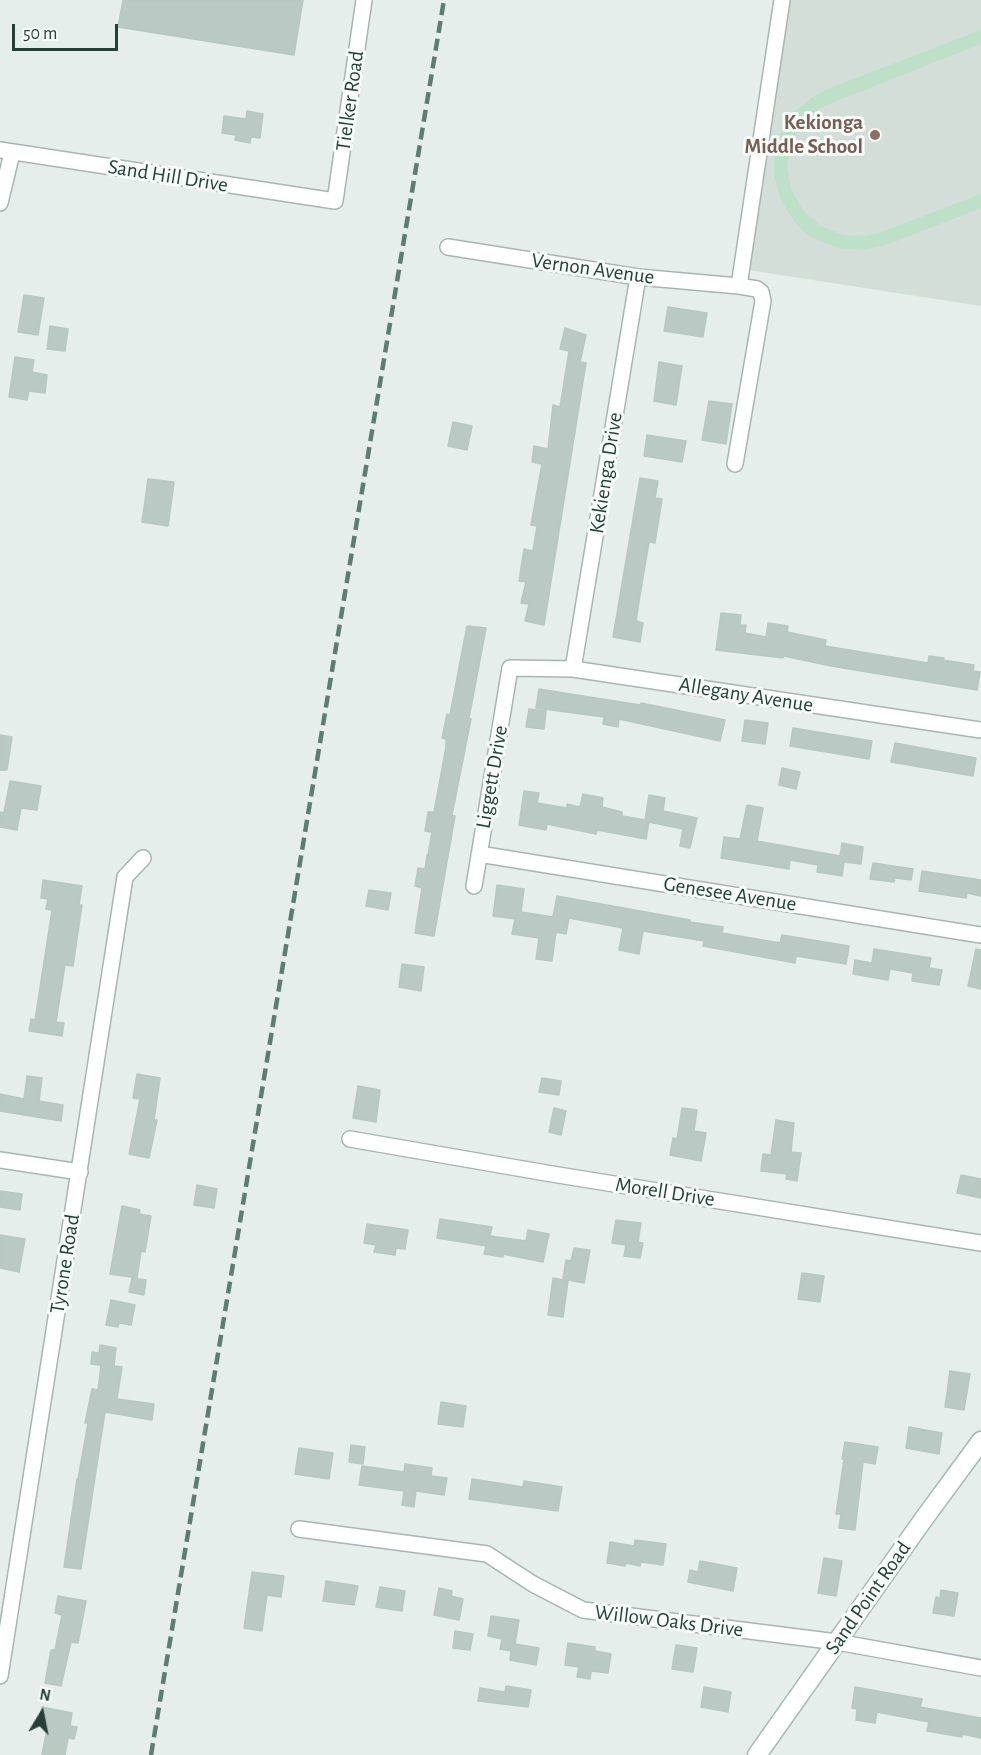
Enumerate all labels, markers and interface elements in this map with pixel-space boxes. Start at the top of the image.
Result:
scale bar [15,12,122,50]
text: 50 m [23,25,57,43]
street label: Tielker Road [330,49,370,153]
place label: Kekionga Middle School [744,110,863,160]
marker: Kekionga Middle School [868,128,882,142]
street label: Sand Hill Drive [106,154,230,198]
street label: Vernon Avenue [530,248,656,290]
street label: Kekienga Drive [584,410,628,536]
street label: Allegany Avenue [677,672,815,718]
street label: Liggett Drive [471,723,513,831]
street label: Genesee Avenue [662,871,798,917]
street label: Morell Drive [614,1172,716,1212]
street label: Tyrone Road [45,1212,85,1316]
street label: Sand Point Road [820,1537,916,1659]
street label: Willow Oaks Drive [593,1599,745,1643]
north arrow [12,1683,72,1743]
text: N [38,1686,52,1704]

